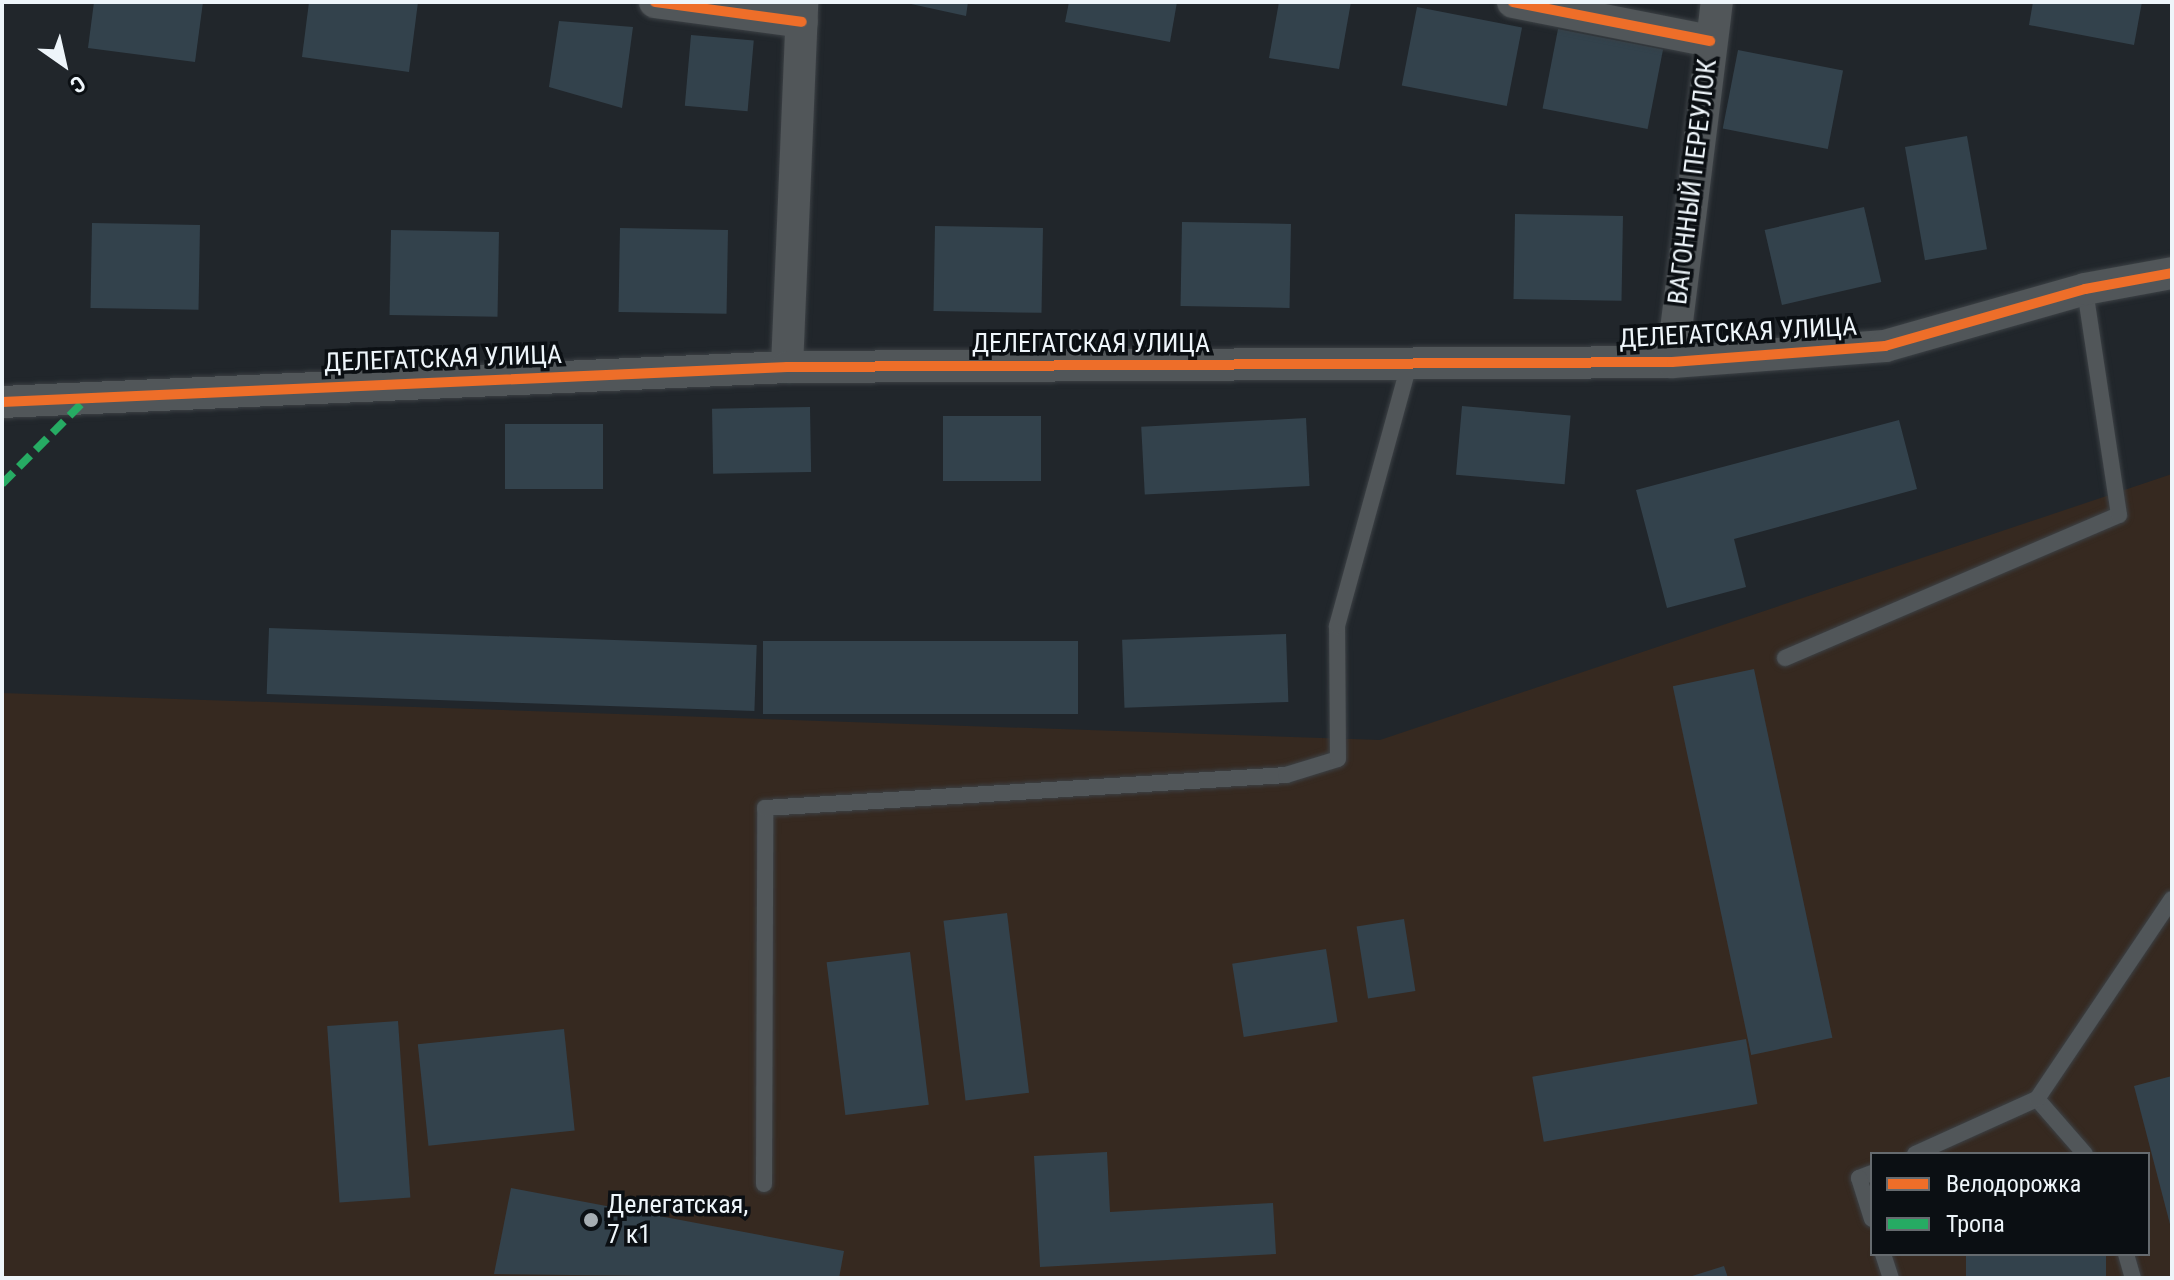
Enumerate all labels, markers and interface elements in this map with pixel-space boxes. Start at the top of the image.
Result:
north arrow [24,24,104,104]
street label: ВАГОННЫЙ ПЕРЕУЛОК [1662,58,1724,306]
text: С [66,70,90,98]
street label: ДЕЛЕГАТСКАЯ УЛИЦА [1618,311,1858,355]
street label: ДЕЛЕГАТСКАЯ УЛИЦА [972,328,1210,360]
street label: ДЕЛЕГАТСКАЯ УЛИЦА [323,339,563,379]
legend [1870,1152,2150,1256]
text: Велодорожка [1946,1170,2081,1198]
place label: Делегатская, 7 к1 [607,1189,748,1250]
text: Тропа [1946,1210,2005,1238]
marker: Делегатская, 7 к1 [582,1211,600,1229]

